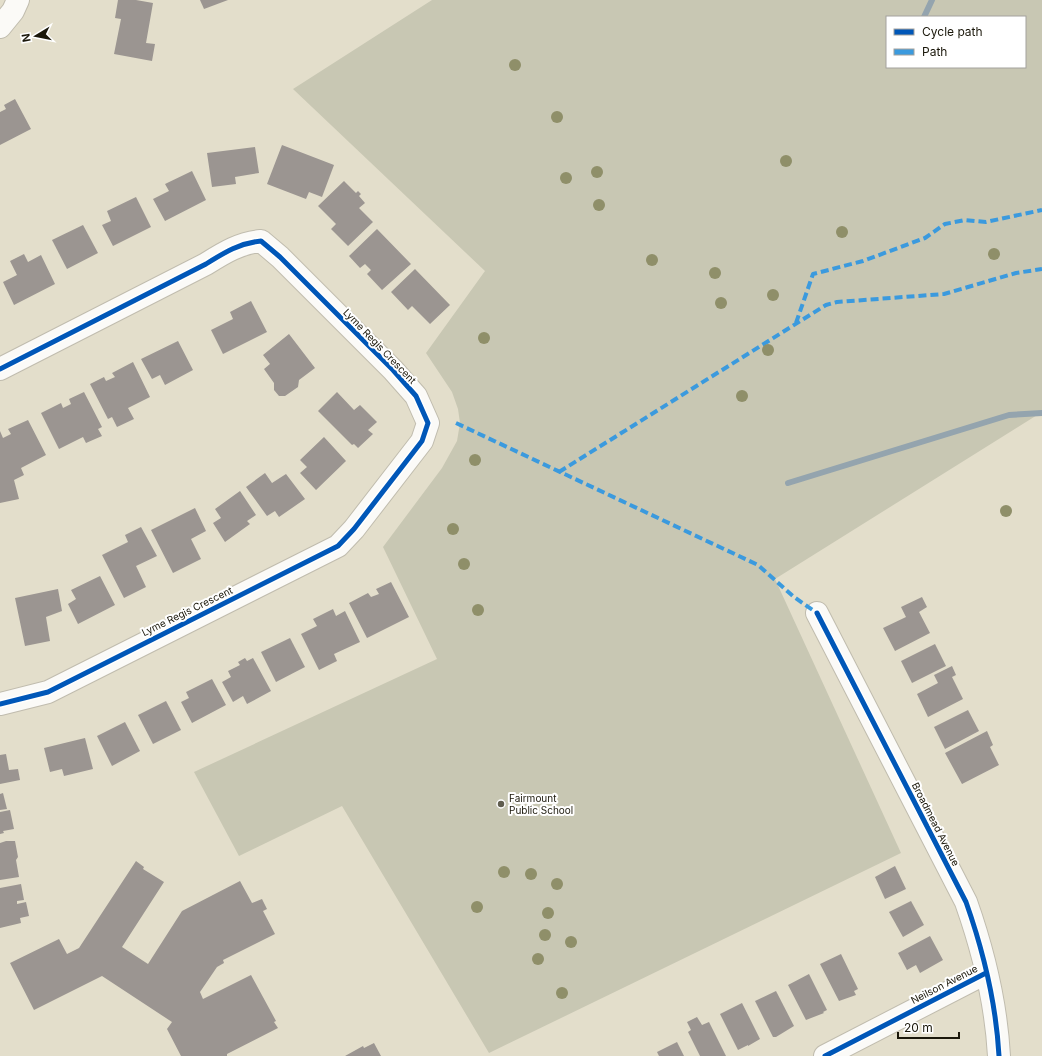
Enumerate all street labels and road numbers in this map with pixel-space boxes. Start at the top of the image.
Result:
street label: Lyme Regis Crescent [341,306,419,386]
street label: Lyme Regis Crescent [140,583,235,638]
street label: Broadmead Avenue [910,780,962,868]
street label: Neilson Avenue [909,962,980,1006]

